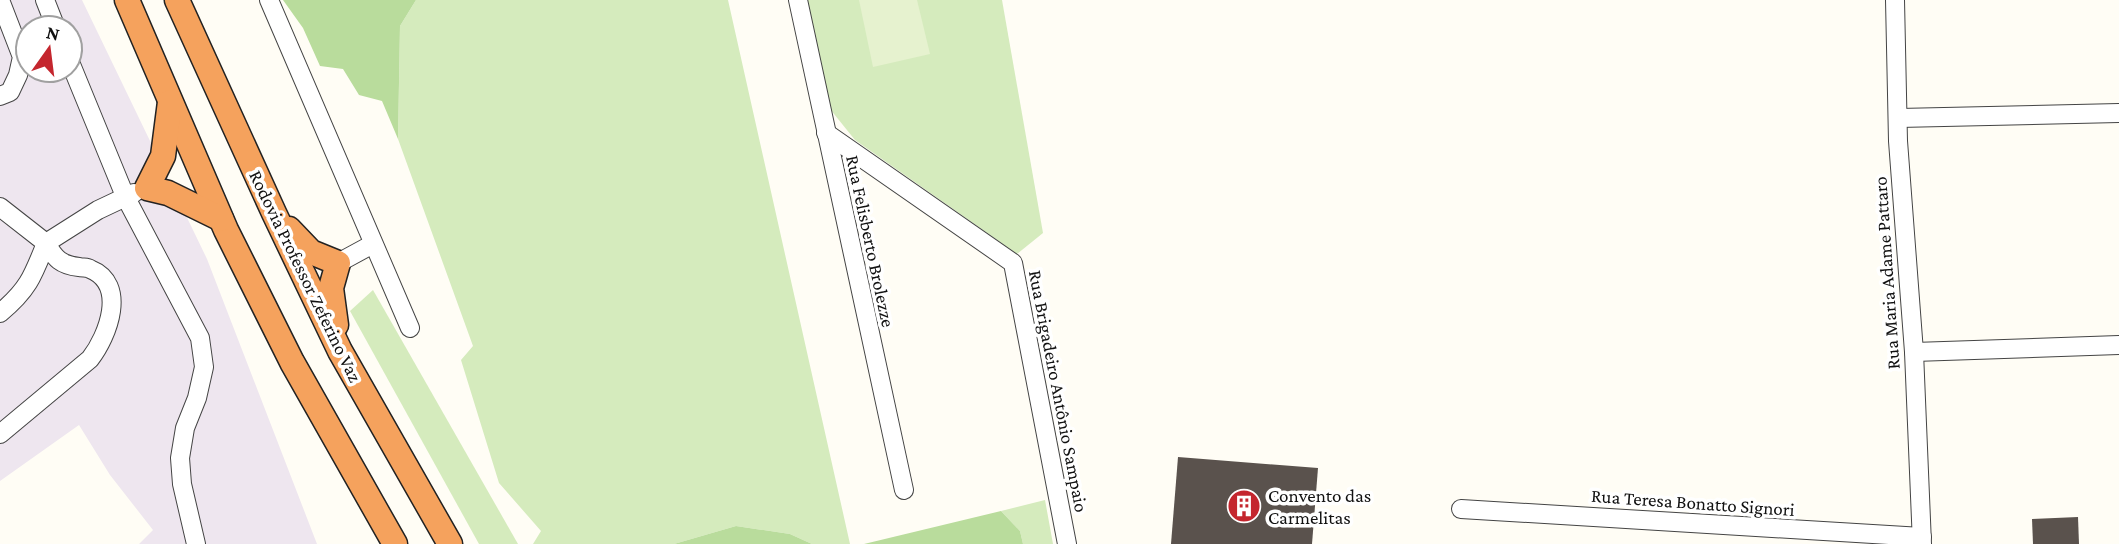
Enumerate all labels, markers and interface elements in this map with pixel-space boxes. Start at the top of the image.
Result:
north arrow [14,14,84,84]
text: N [44,21,62,45]
street label: Rua Felisberto Brolezze [842,153,899,329]
street label: Rodovia Professor Zeferino Vaz [245,167,366,386]
street label: Rua Maria Adame Pattaro [1869,176,1904,370]
street label: Rua Brigadeiro Antônio Sampaio [1025,268,1092,514]
place label: Convento das Carmelitas [1268,485,1371,528]
street label: Rua Teresa Bonatto Signori [1591,485,1795,520]
building icon: Convento das Carmelitas [1225,487,1263,525]

